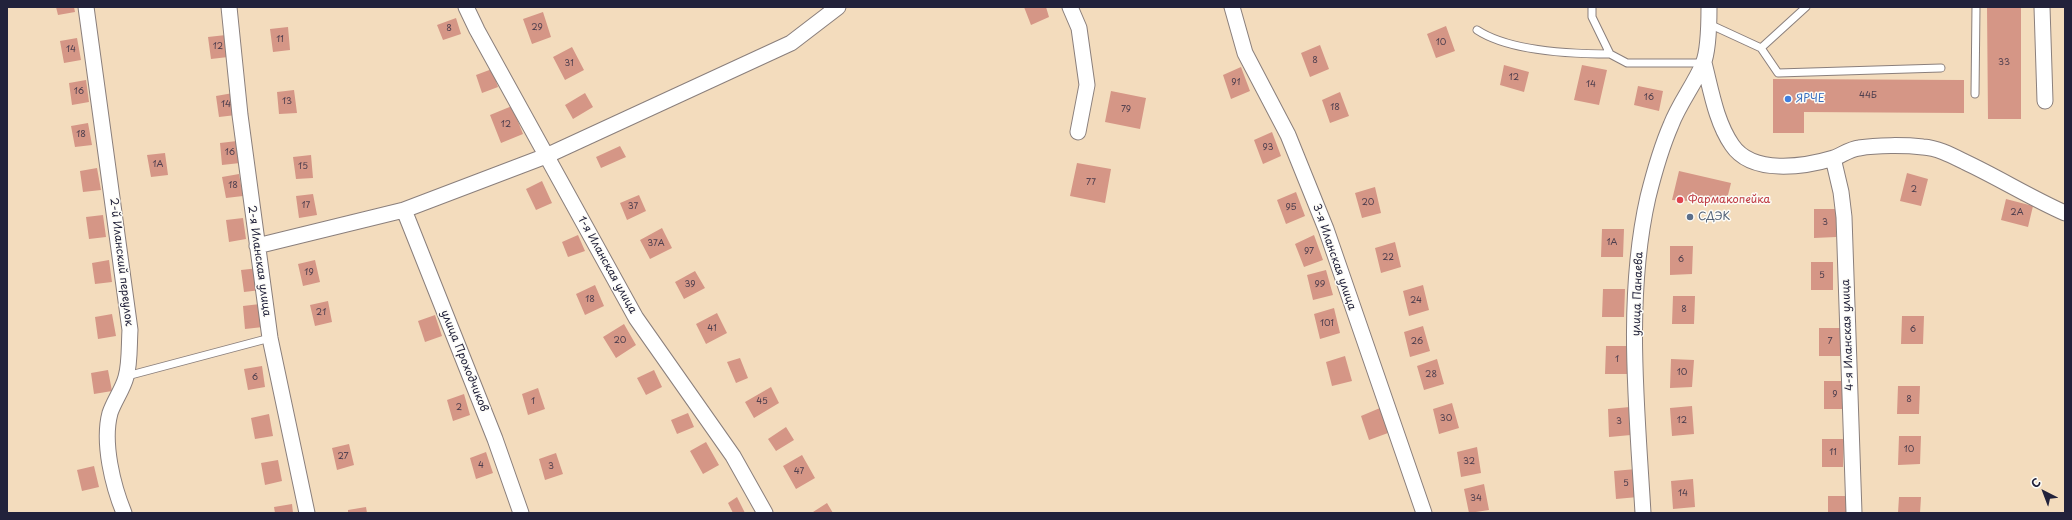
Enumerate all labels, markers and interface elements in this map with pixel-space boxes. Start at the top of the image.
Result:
house number: 29 [531,23,543,33]
house number: 8 [446,24,452,34]
house number: 11 [276,35,284,45]
house number: 10 [1436,38,1446,48]
house number: 12 [213,42,223,52]
house number: 14 [66,45,76,55]
house number: 8 [1312,56,1318,66]
house number: 33 [1998,58,2010,68]
house number: 31 [564,59,574,69]
house number: 12 [1509,73,1519,83]
house number: 91 [1231,78,1241,88]
house number: 14 [1586,80,1596,90]
house number: 16 [74,87,84,97]
house number: 44Б [1859,91,1877,101]
place label: ЯРЧЕ [1796,92,1825,106]
house number: 16 [1644,93,1654,103]
marker: ЯРЧЕ [1783,94,1793,104]
house number: 13 [282,97,292,107]
house number: 14 [221,100,231,110]
house number: 18 [1330,103,1340,113]
house number: 79 [1121,105,1131,115]
house number: 12 [501,120,511,130]
house number: 18 [76,130,86,140]
house number: 93 [1263,143,1273,153]
house number: 16 [225,148,235,158]
house number: 1А [153,160,163,170]
house number: 15 [298,162,308,172]
house number: 77 [1086,178,1096,188]
house number: 18 [228,181,238,191]
house number: 2 [1911,185,1917,195]
place label: Фармакопейка [1688,193,1770,207]
marker: Фармакопейка [1675,195,1685,205]
street label: 2-й Иланский переулок [107,197,135,327]
house number: 20 [1362,198,1374,208]
house number: 17 [302,201,310,211]
house number: 37 [628,202,638,212]
street label: 3-я Иланская улица [1310,202,1358,312]
house number: 95 [1285,203,1297,213]
street label: 2-я Иланская улица [245,205,273,317]
house number: 2А [2010,208,2024,218]
place label: СДЭК [1698,210,1730,224]
marker: СДЭК [1685,212,1695,222]
street label: 1-я Иланская улица [575,214,639,316]
house number: 3 [1822,218,1828,228]
house number: 1А [1607,238,1617,248]
house number: 37А [647,239,665,249]
house number: 97 [1304,247,1314,257]
street label: улица Панаева [1630,252,1646,336]
house number: 22 [1382,253,1394,263]
house number: 6 [1678,255,1684,265]
house number: 19 [304,268,314,278]
house number: 5 [1819,271,1825,281]
street label: 4-я Иланская улица [1839,279,1857,391]
house number: 39 [684,280,696,290]
house number: 99 [1315,280,1325,290]
house number: 18 [585,295,595,305]
house number: 24 [1410,296,1422,306]
house number: 8 [1681,305,1687,315]
house number: 21 [316,308,326,318]
street label: улица Проходчиков [438,308,490,414]
house number: 101 [1320,319,1334,329]
house number: 41 [707,324,717,334]
house number: 6 [1910,325,1916,335]
house number: 20 [614,336,626,346]
house number: 26 [1411,337,1423,347]
house number: 7 [1827,337,1833,347]
house number: 1 [1615,355,1619,365]
house number: 10 [1677,368,1687,378]
house number: 28 [1425,370,1437,380]
house number: 6 [252,373,258,383]
house number: 9 [1832,390,1838,400]
house number: 8 [1906,395,1912,405]
house number: 1 [531,397,535,407]
house number: 45 [756,397,768,407]
house number: 2 [456,403,462,413]
house number: 30 [1440,414,1452,424]
house number: 12 [1677,416,1687,426]
house number: 3 [1616,417,1622,427]
house number: 10 [1904,445,1914,455]
house number: 11 [1829,448,1837,458]
house number: 27 [337,452,349,462]
house number: 32 [1463,457,1475,467]
house number: 4 [478,461,484,471]
house number: 3 [548,462,554,472]
house number: 47 [794,467,804,477]
north arrow [2024,472,2064,512]
text: С [2027,474,2044,492]
house number: 5 [1623,479,1629,489]
house number: 14 [1678,489,1688,499]
house number: 34 [1470,494,1482,504]

